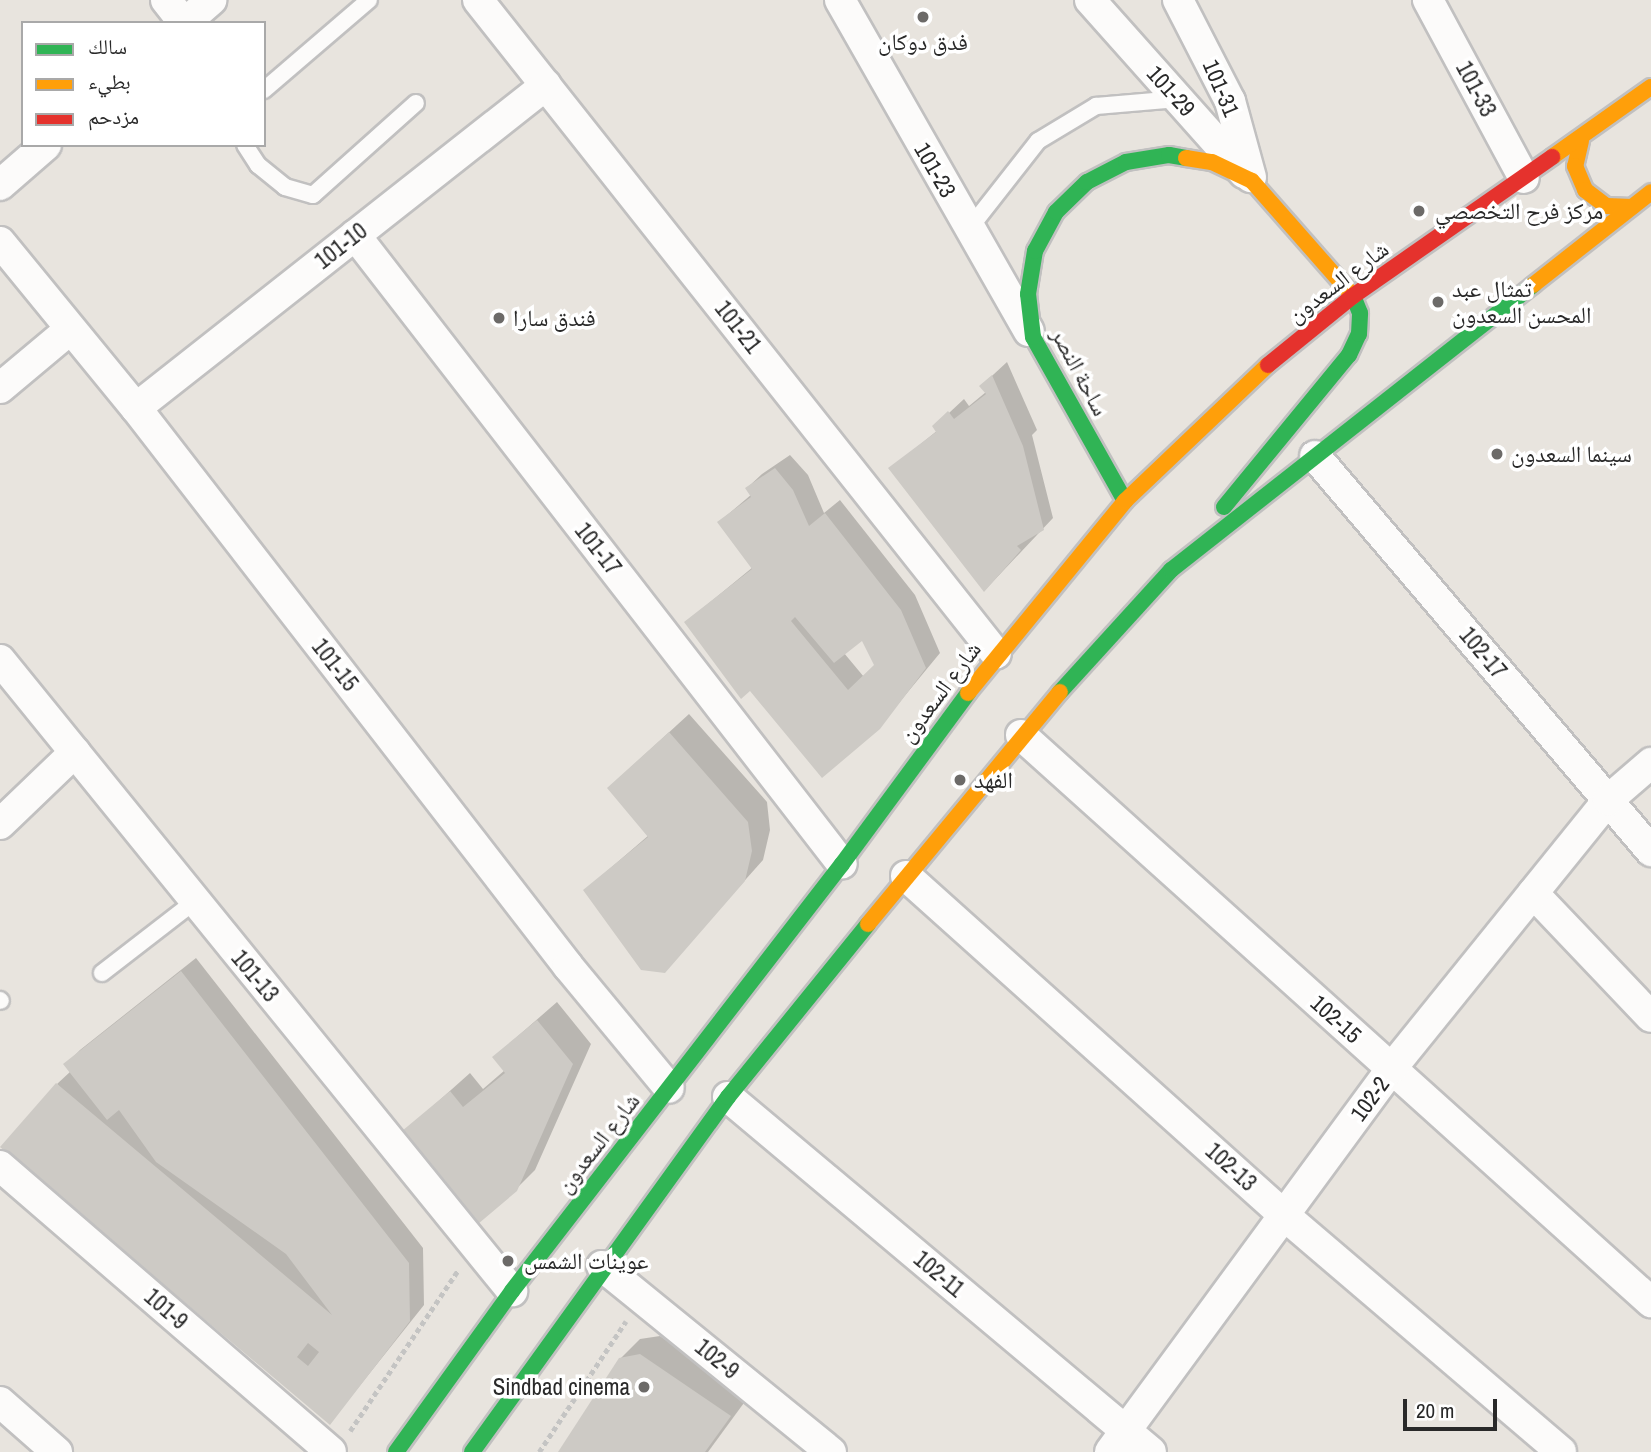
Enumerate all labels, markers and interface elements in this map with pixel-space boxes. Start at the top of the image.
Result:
marker: فدق دوكان [915,9,931,25]
legend [21,21,266,147]
place label: فدق دوكان [878,28,968,56]
text: سالك [88,32,127,61]
street label: 101-31 [1197,56,1245,120]
street label: 101-33 [1450,57,1502,121]
street label: 101-29 [1141,60,1201,122]
text: بطيء [88,67,131,96]
text: مزدحم [88,102,139,131]
street label: 101-23 [908,138,962,202]
place label: مركز فرح التخصصي [1435,197,1603,225]
marker: مركز فرح التخصصي [1409,201,1429,221]
street label: 101-10 [309,217,373,275]
street label: شارع السعدون [1282,235,1394,329]
place label: تمثال عبد المحسن السعدون [1452,275,1591,329]
marker: تمثال عبد المحسن السعدون [1430,294,1446,310]
street label: 101-21 [709,295,767,359]
place label: فندق سارا [513,304,596,332]
marker: فندق سارا [491,310,507,326]
street label: ساحة النصر [1045,323,1115,421]
place label: سينما السعدون [1511,440,1632,468]
marker: سينما السعدون [1489,446,1505,462]
street label: 101-17 [569,517,627,581]
street label: 102-17 [1454,622,1512,684]
street label: 101-15 [306,633,364,697]
street label: شارع السعدون [893,636,987,748]
place label: الفهد [974,766,1013,794]
marker: الفهد [952,772,968,788]
street label: 101-13 [226,945,284,1007]
street label: 102-15 [1305,989,1367,1049]
street label: 102-2 [1345,1071,1395,1127]
street label: شارع السعدون [550,1088,646,1198]
street label: 102-13 [1200,1137,1262,1197]
street label: 102-11 [908,1245,970,1303]
place label: عوينات الشمس [524,1247,648,1275]
marker: عوينات الشمس [498,1251,518,1271]
street label: 101-9 [139,1283,193,1335]
street label: 102-9 [690,1333,744,1385]
place label: Sindbad cinema [493,1373,630,1401]
marker: Sindbad cinema [636,1379,652,1395]
scale bar [1406,1386,1500,1430]
text: 20 m [1416,1396,1454,1425]

